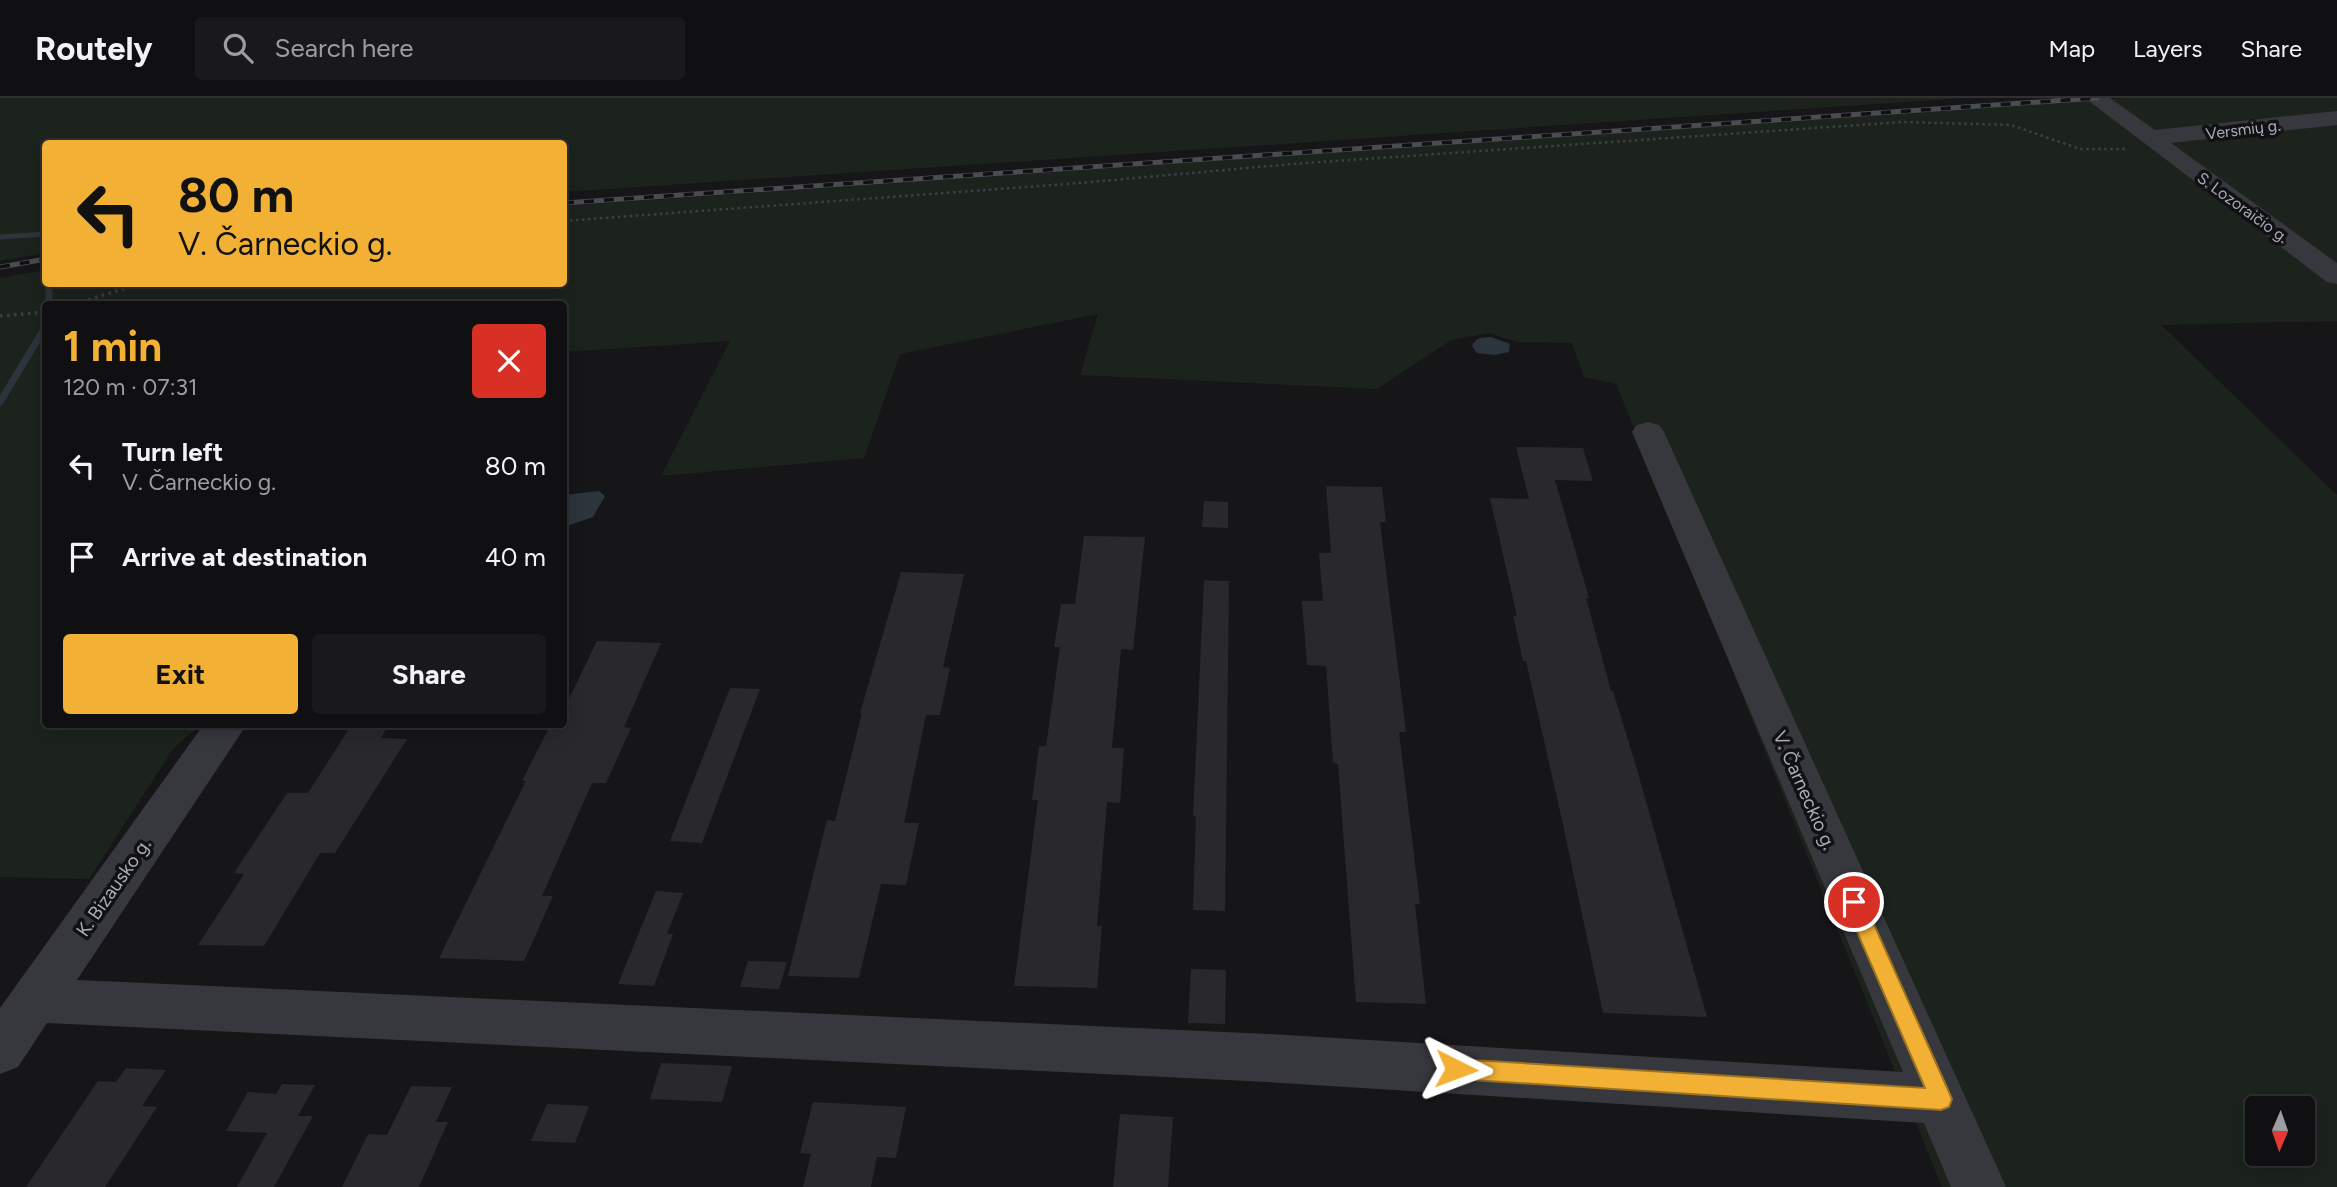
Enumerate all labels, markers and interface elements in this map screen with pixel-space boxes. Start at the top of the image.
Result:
search box [195,17,685,80]
text: Routely [35,29,153,68]
icon: search [219,29,257,67]
text: Search here [275,32,414,64]
text: Map [2048,34,2095,63]
text: Layers [2133,34,2202,63]
text: Share [2240,34,2302,63]
street label: Versmių g. [2205,115,2281,143]
text: 80 m [178,165,294,224]
icon: left [63,168,154,259]
street label: S. Lozoraičio g. [2194,168,2292,247]
text: V. Čarneckio g. [178,225,392,263]
text: 1 min [63,321,162,372]
button: close [472,324,546,398]
text: 120 m · 07:31 [63,373,197,401]
text: Turn left [122,436,223,468]
icon: left [63,447,101,485]
text: 80 m [485,450,546,482]
text: V. Čarneckio g. [122,468,276,496]
icon: arrive [63,538,101,576]
text: Arrive at destination [122,541,367,573]
text: 40 m [485,541,546,573]
button: Exit [63,634,298,714]
button: Share [312,634,546,714]
street label: V. Čarneckio g. [1768,727,1841,853]
street label: K. Bizausko g. [71,834,156,941]
pin [1824,872,1884,932]
icon: arrive [1835,883,1873,921]
position arrow [1419,1032,1493,1106]
north arrow [2245,1096,2315,1166]
map controls [2245,1096,2315,1166]

